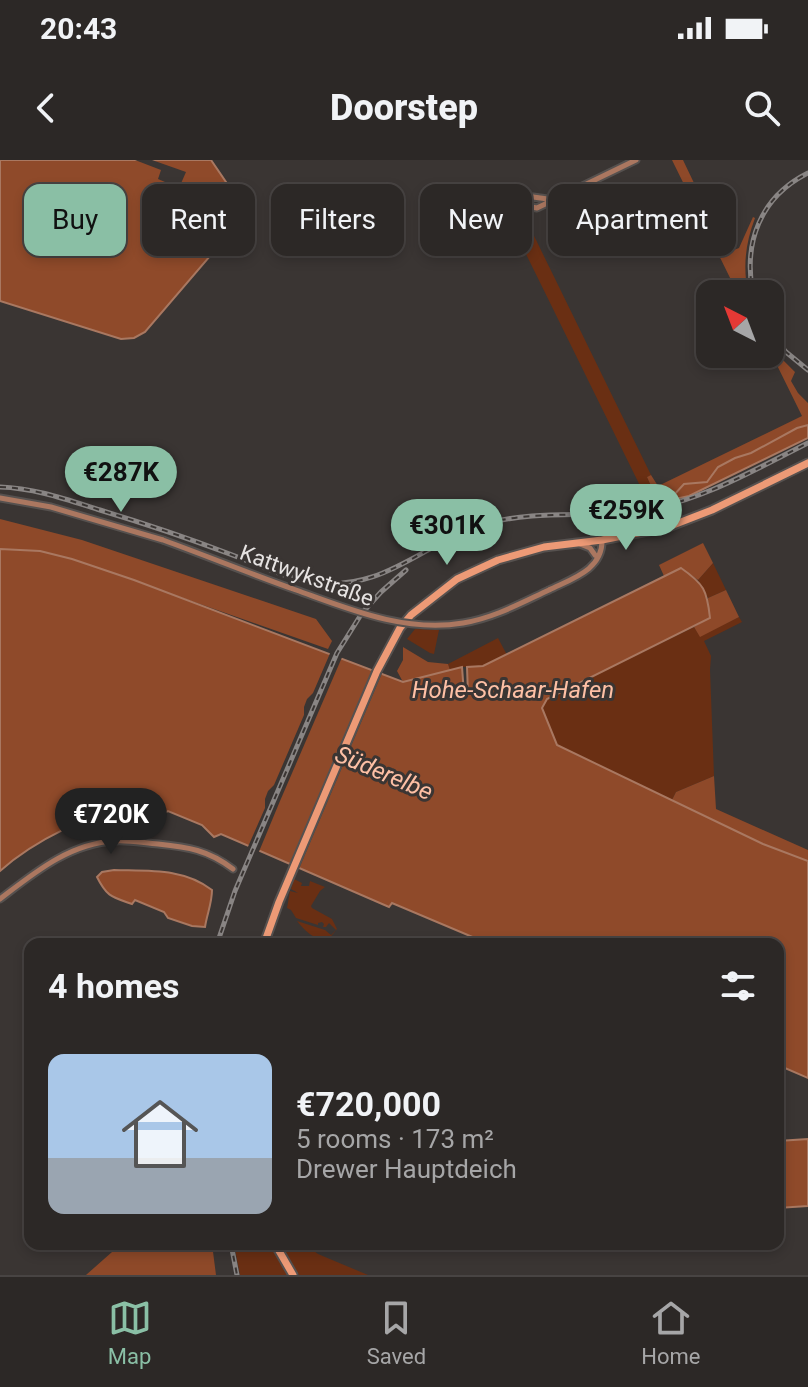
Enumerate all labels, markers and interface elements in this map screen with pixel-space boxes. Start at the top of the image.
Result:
text: 20:43 [40,11,117,46]
icon: back [24,86,68,130]
icon: search [740,86,784,130]
text: Doorstep [330,87,478,129]
chip: Buy [24,184,126,256]
chip: Rent [142,184,255,256]
chip: Filters [271,184,404,256]
chip: New [420,184,532,256]
chip: Apartment [548,184,736,256]
north arrow [696,280,784,368]
map controls [696,280,784,368]
pin: €287K [65,446,177,514]
text: €287K [83,457,159,487]
pin: €259K [570,484,682,552]
text: €259K [588,495,664,525]
pin: €301K [391,499,503,567]
text: €301K [409,510,485,540]
street label: Kattwykstraße [237,540,377,611]
water label: Hohe-Schaar-Hafen [412,676,614,704]
water label: Süderelbe [331,740,437,806]
pin: €720K [55,788,167,856]
text: €720K [73,799,149,829]
icon: filters [716,964,760,1008]
text: 4 homes [48,966,179,1006]
text: €720,000 [296,1084,441,1124]
icon: home [112,1086,208,1182]
text: 5 rooms · 173 m² [296,1124,494,1154]
text: Drewer Hauptdeich [296,1154,517,1184]
tab: Map [108,1296,152,1369]
tab: Saved [367,1296,426,1369]
tab: Home [641,1296,700,1369]

